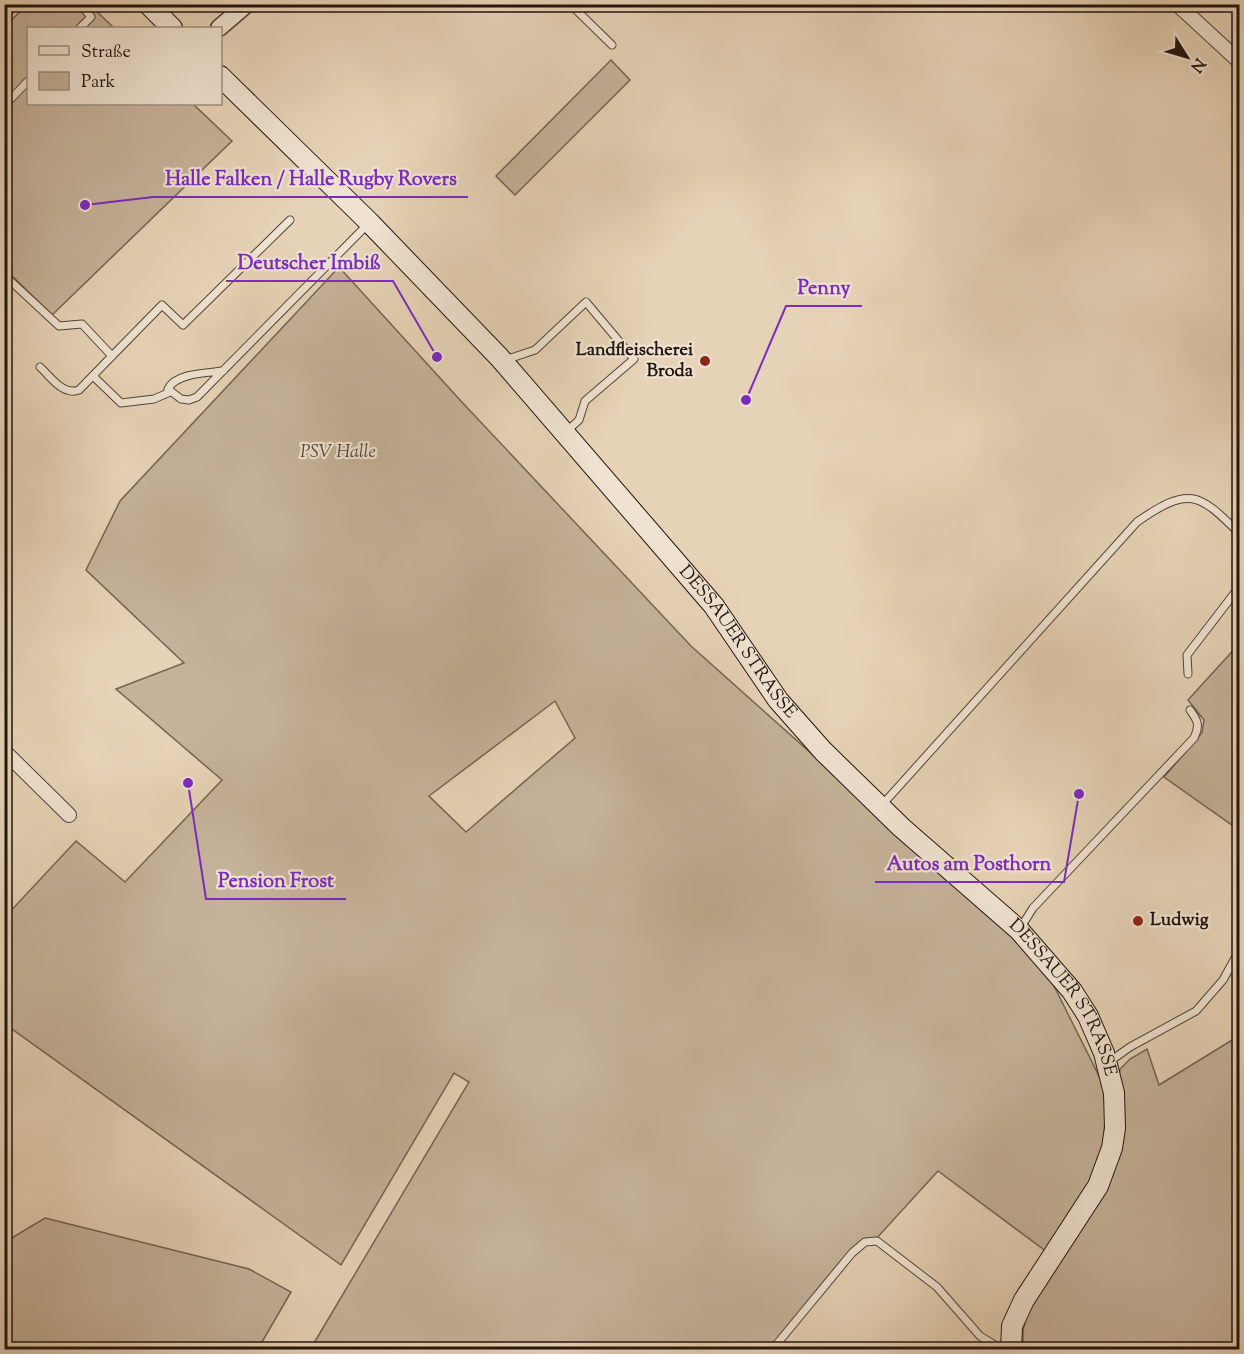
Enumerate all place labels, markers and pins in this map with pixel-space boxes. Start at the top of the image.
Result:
callout: Halle Falken / Halle Rugby Rovers [153,159,468,197]
callout: Deutscher Imbiß [226,243,393,281]
callout: Penny [786,268,862,306]
place label: Landfleischerei Broda [576,338,694,385]
marker: Landfleischerei Broda [698,354,712,368]
callout: Autos am Posthorn [875,844,1064,882]
callout: Pension Frost [206,861,346,899]
place label: Ludwig [1150,908,1209,934]
marker: Ludwig [1131,914,1145,928]

